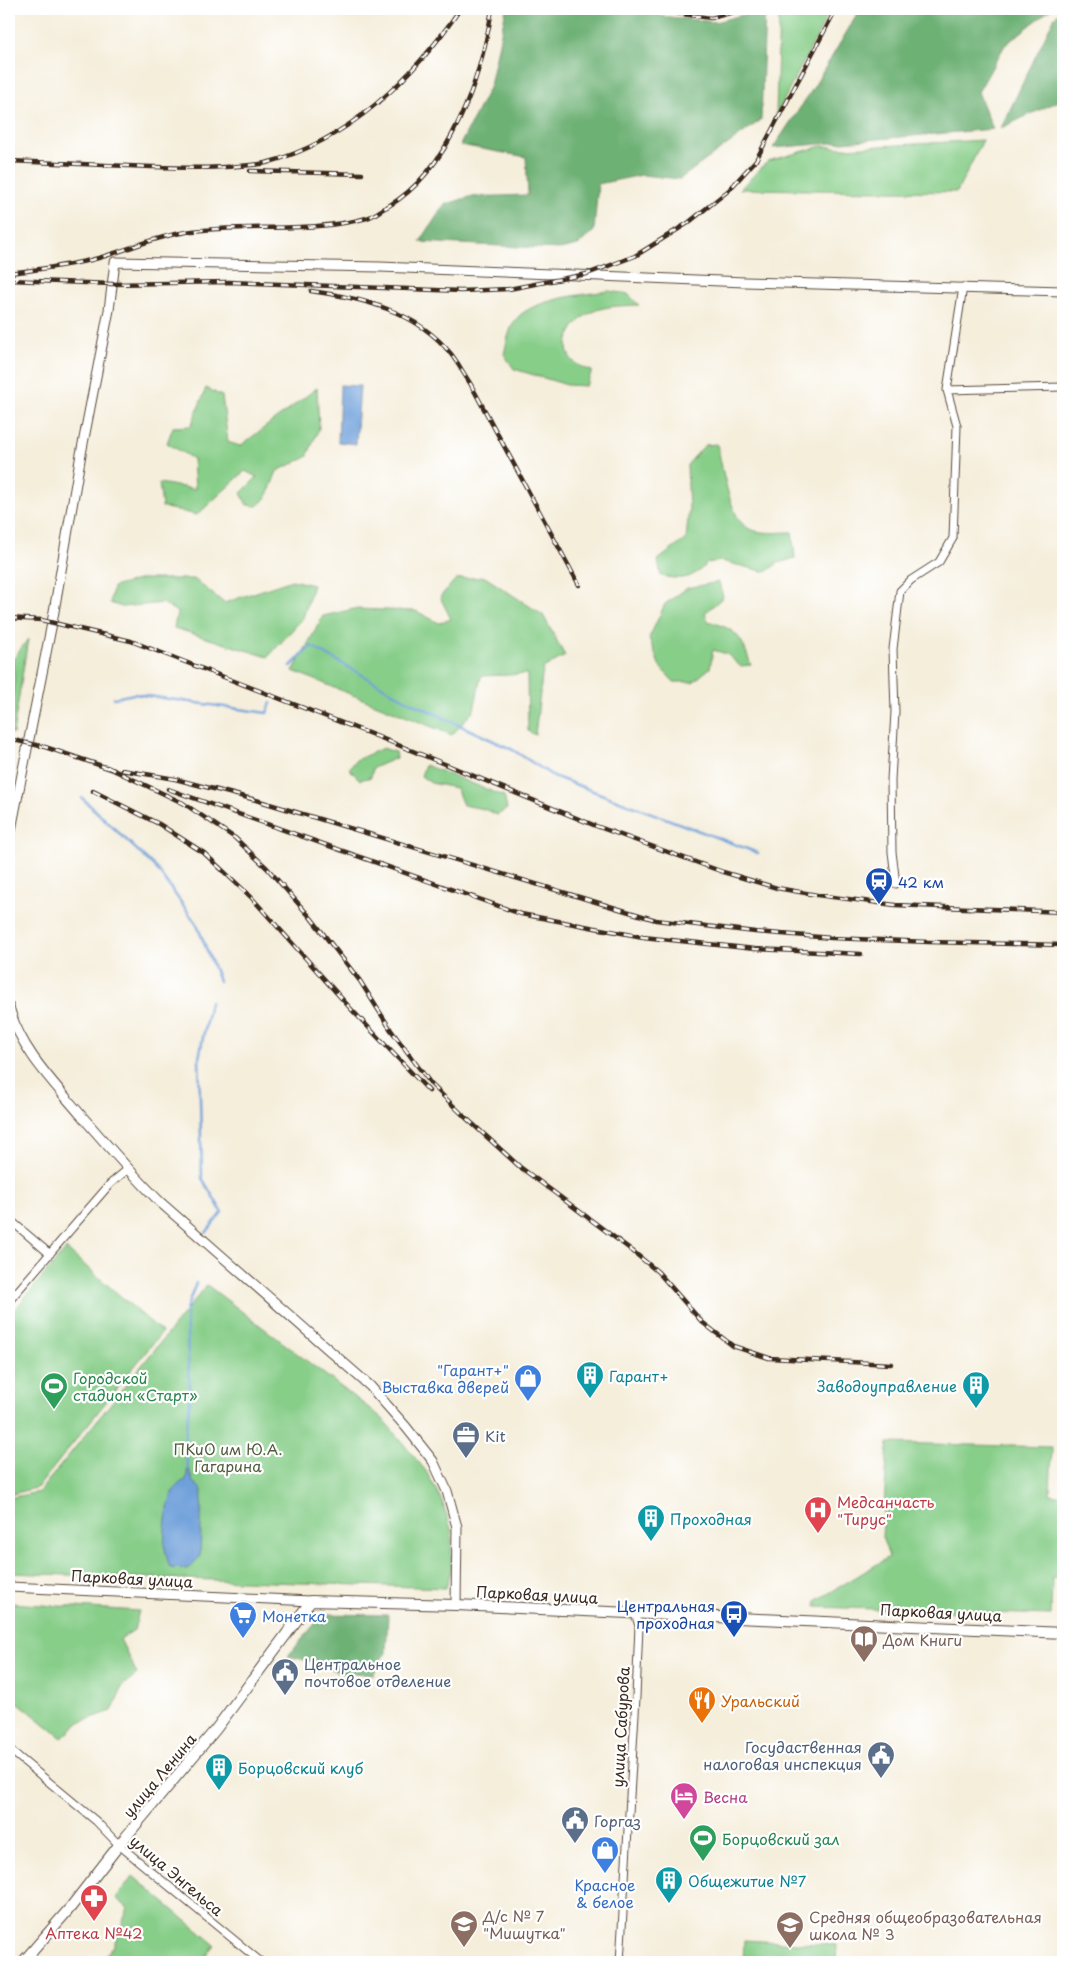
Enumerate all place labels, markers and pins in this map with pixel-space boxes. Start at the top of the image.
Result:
station icon: 42 км [864,866,894,905]
place label: 42 км [898,870,944,893]
place label: "Гарант+" Выставка дверей [381,1358,509,1398]
building icon: Гарант+ [575,1360,605,1399]
shop icon: "Гарант+" Выставка дверей [513,1363,543,1402]
place label: Гарант+ [609,1364,669,1387]
place label: Городской стадион «Старт» [73,1366,198,1406]
building icon: Заводоуправление [961,1370,991,1409]
sports icon: Городской стадион «Старт» [39,1371,69,1410]
place label: Заводоуправление [817,1374,957,1397]
office icon: Kit [451,1420,481,1459]
place label: Kit [485,1424,506,1447]
place label: Медсанчасть "Тирус" [837,1490,935,1530]
hospital icon: Медсанчасть "Тирус" [803,1495,833,1534]
building icon: Проходная [636,1503,666,1542]
place label: Проходная [670,1507,752,1530]
place label: Центральная проходная [617,1594,715,1634]
bus stop icon: Центральная проходная [719,1599,749,1638]
supermarket icon: Монетка [228,1600,258,1639]
place label: Монетка [262,1604,327,1627]
library icon: Дом Книги [849,1624,879,1663]
place label: Дом Книги [882,1628,962,1651]
place label: Центральное почтовое отделение [304,1652,451,1692]
public building icon: Центральное почтовое отделение [270,1657,300,1696]
restaurant icon: Уральский [687,1685,717,1724]
place label: Уральский [721,1689,800,1712]
place label: Госудаственная налоговая инспекция [703,1735,862,1775]
public building icon: Госудаственная налоговая инспекция [866,1740,896,1779]
building icon: Борцовский клуб [204,1752,234,1791]
place label: Борцовский клуб [238,1756,364,1779]
hotel icon: Весна [669,1781,699,1820]
place label: Весна [703,1785,748,1808]
public building icon: Горгаз [560,1805,590,1844]
place label: Горгаз [594,1809,641,1832]
sports icon: Борцовский зал [688,1823,718,1862]
place label: Борцовский зал [722,1827,840,1850]
shop icon: Красное & белое [590,1835,620,1874]
building icon: Общежитие №7 [654,1865,684,1904]
place label: Общежитие №7 [688,1869,807,1892]
place label: Красное & белое [575,1873,635,1913]
pharmacy icon: Аптека №42 [79,1883,109,1922]
place label: Д/с № 7 "Мишутка" [482,1904,566,1944]
place label: Средняя общеобразовательная школа № 3 [809,1905,1042,1945]
school or university icon: Д/с № 7 "Мишутка" [449,1909,479,1948]
school or university icon: Средняя общеобразовательная школа № 3 [775,1910,805,1949]
place label: Аптека №42 [45,1921,143,1944]

